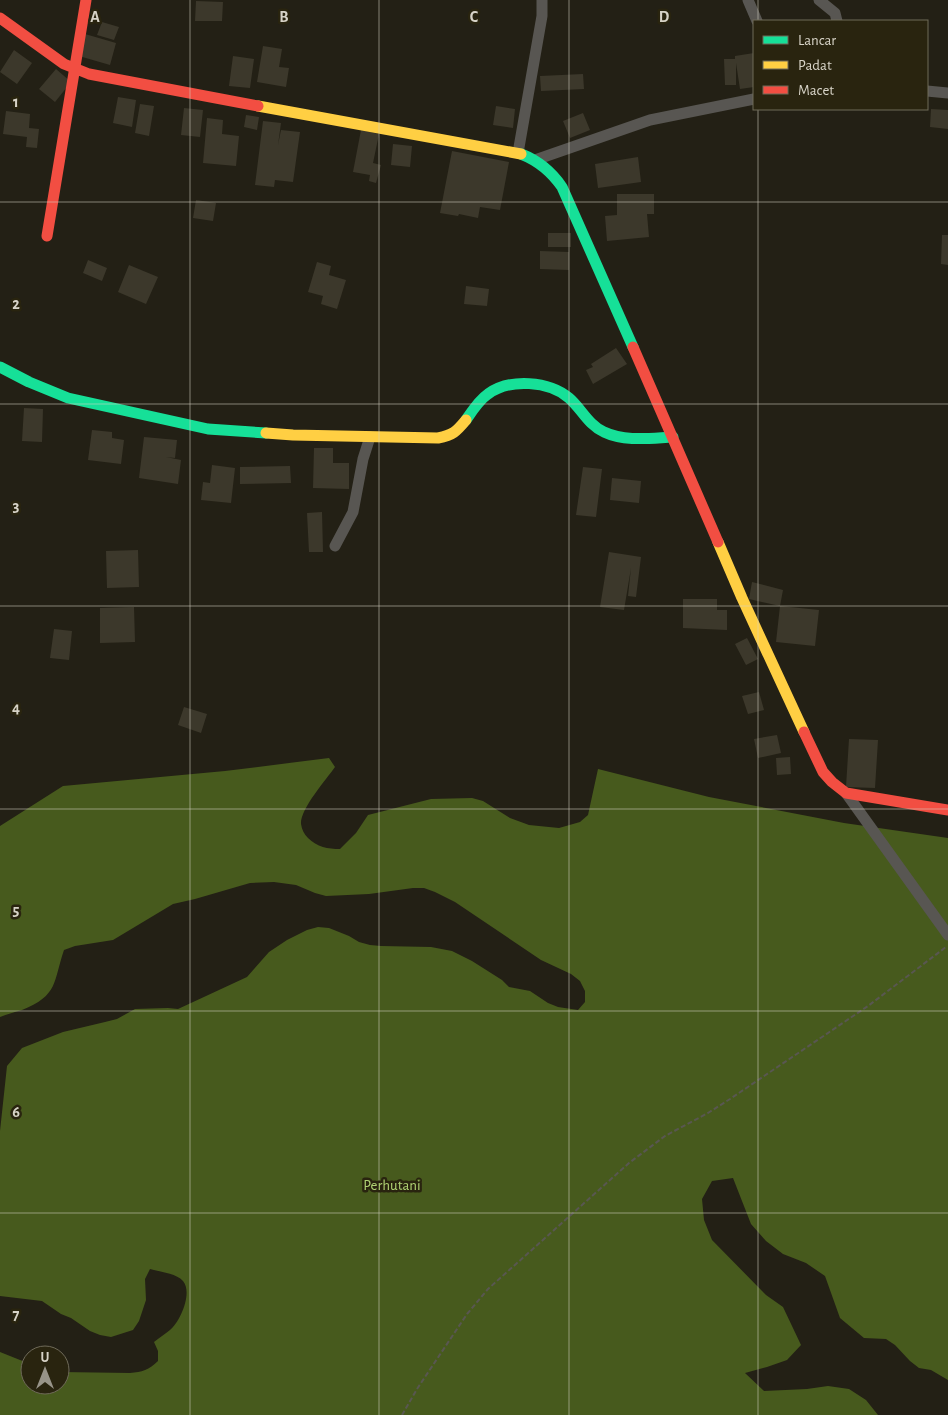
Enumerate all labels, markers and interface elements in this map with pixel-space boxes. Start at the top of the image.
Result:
text: A [90,9,100,25]
text: B [279,9,289,25]
text: C [470,9,479,25]
text: D [659,9,670,25]
legend [753,20,928,110]
text: Lancar [798,33,836,48]
text: Padat [798,58,832,73]
text: Macet [798,83,834,98]
text: 1 [13,94,19,110]
text: 2 [12,296,20,312]
text: 3 [13,498,20,514]
text: 4 [12,700,20,716]
text: 5 [13,902,20,918]
text: 6 [12,1104,20,1120]
park label: Perhutani [363,1178,421,1193]
text: 7 [13,1307,20,1323]
north arrow [20,1345,70,1395]
text: U [41,1351,50,1365]

